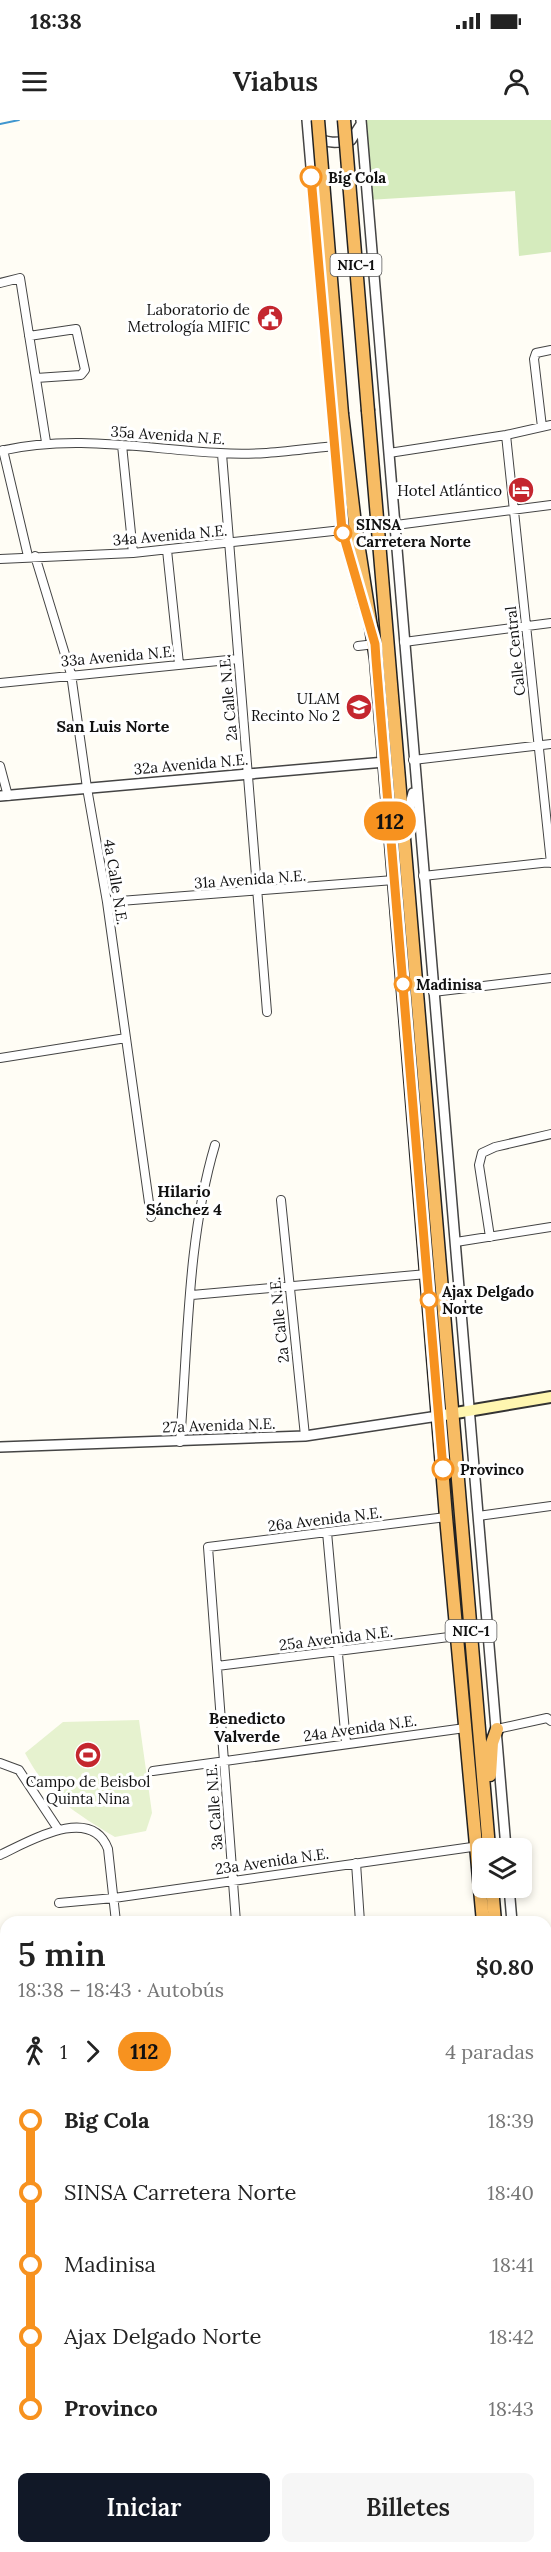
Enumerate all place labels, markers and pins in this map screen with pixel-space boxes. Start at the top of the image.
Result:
marker: Big Cola [300,166,322,188]
place label: Big Cola [328,168,386,187]
place label: Laboratorio de Metrología MIFIC [128,300,251,336]
public building icon: Laboratorio de Metrología MIFIC [255,303,285,333]
hotel icon: Hotel Atlántico [506,475,536,505]
place label: Hotel Atlántico [397,481,502,500]
place label: SINSA Carretera Norte [356,515,471,551]
marker: SINSA Carretera Norte [334,524,352,542]
place label: ULAM Recinto No 2 [251,689,340,725]
school or university icon: ULAM Recinto No 2 [344,692,374,722]
marker: Madinisa [394,975,412,993]
place label: Madinisa [416,975,482,994]
place label: Ajax Delgado Norte [442,1282,535,1318]
marker: Ajax Delgado Norte [420,1291,438,1309]
marker: Provinco [432,1458,454,1480]
place label: Provinco [460,1460,524,1479]
sports icon: Campo de Beisbol Quinta Nina [73,1740,103,1770]
place label: Campo de Beisbol Quinta Nina [26,1772,150,1808]

